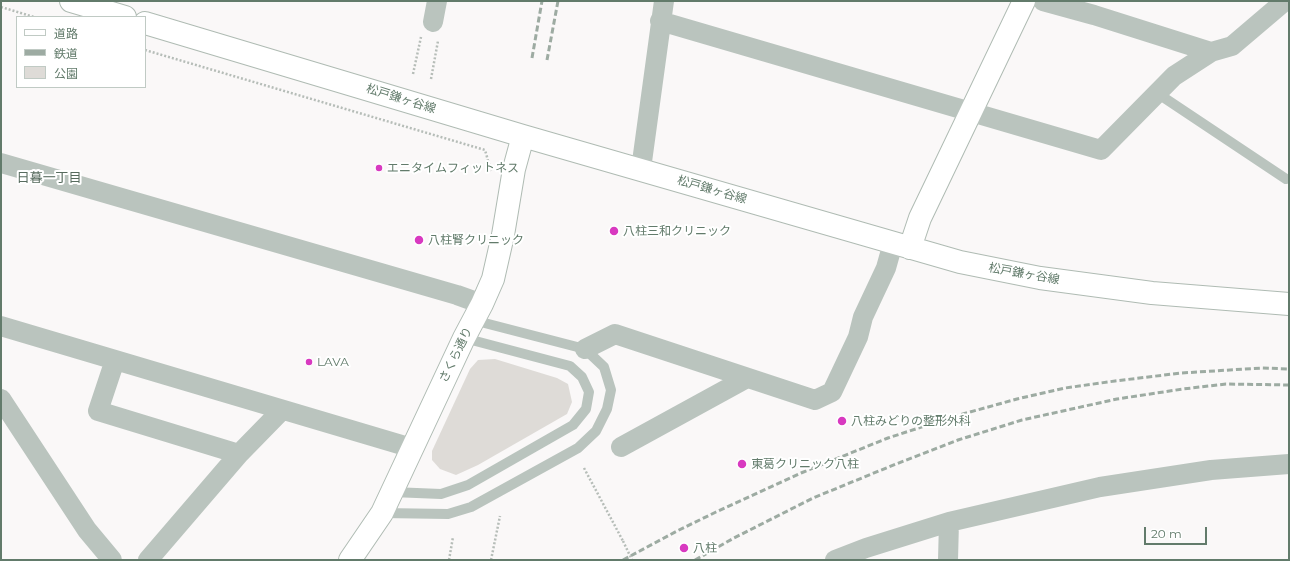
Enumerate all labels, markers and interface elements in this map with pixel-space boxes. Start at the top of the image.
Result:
legend [16,16,146,88]
text: 道路 [54,26,78,41]
text: 鉄道 [54,46,78,61]
text: 公園 [54,66,78,81]
street label: 松戸鎌ヶ谷線 [364,82,438,116]
place label: エニタイムフィットネス [387,161,519,175]
marker: エニタイムフィットネス [374,163,384,173]
district label: 日暮一丁目 [17,170,81,186]
street label: 松戸鎌ヶ谷線 [675,173,749,207]
place label: 八柱三和クリニック [623,224,731,238]
marker: 八柱三和クリニック [608,225,620,237]
place label: 八柱腎クリニック [428,233,524,247]
marker: 八柱腎クリニック [413,234,425,246]
street label: 松戸鎌ヶ谷線 [987,261,1061,287]
street label: さくら通り [436,325,476,385]
place label: LAVA [317,355,349,369]
marker: LAVA [304,357,314,367]
place label: 八柱みどりの整形外科 [851,414,971,428]
marker: 八柱みどりの整形外科 [836,415,848,427]
place label: 東葛クリニック八柱 [751,457,859,471]
marker: 東葛クリニック八柱 [736,458,748,470]
scale bar [1146,519,1209,545]
text: 20 m [1151,526,1182,541]
place label: 八柱 [693,541,717,555]
marker: 八柱 [678,542,690,554]

